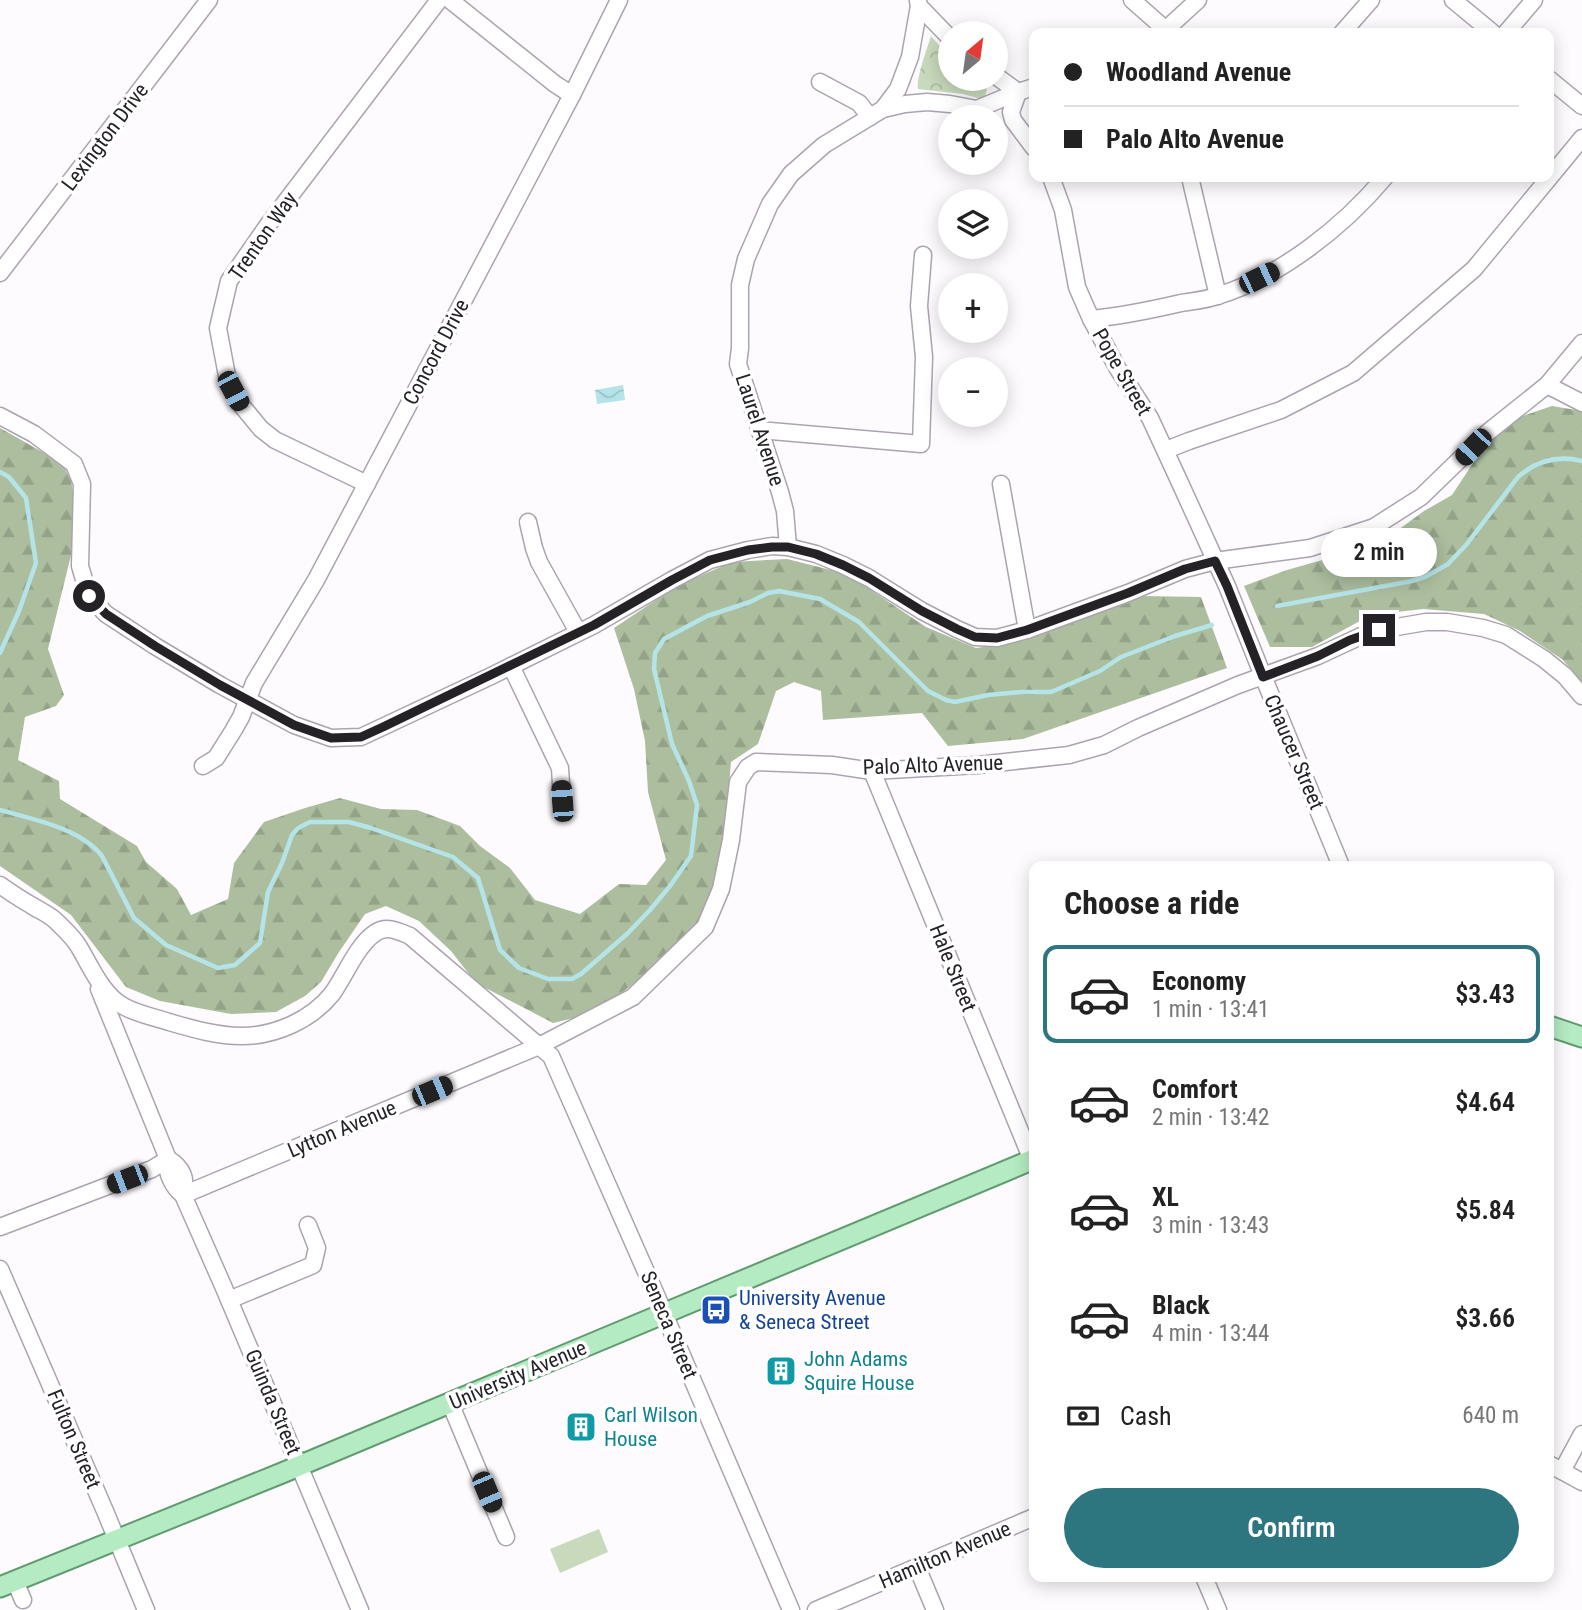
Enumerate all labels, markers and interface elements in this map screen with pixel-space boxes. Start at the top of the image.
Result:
north arrow [938,21,1008,91]
map controls [938,21,1008,427]
text: Woodland Avenue [1106,57,1291,87]
street label: Lexington Drive [57,79,153,195]
button: locate [938,105,1008,175]
text: Palo Alto Avenue [1106,124,1284,154]
street label: Trenton Way [224,187,302,285]
button: layers [938,189,1008,259]
car [1236,259,1283,297]
button: + [938,273,1008,343]
street label: Concord Drive [398,295,474,409]
street label: Pope Street [1088,324,1156,420]
button: − [938,357,1008,427]
car [214,368,253,414]
street label: Laurel Avenue [731,371,789,489]
car [1451,425,1496,469]
callout: 2 min [1321,528,1437,578]
text: 2 min [1354,539,1404,566]
route start [73,580,105,612]
route end [1363,614,1395,646]
street label: Chaucer Street [1259,691,1329,813]
street label: Palo Alto Avenue [862,751,1004,779]
car [551,779,574,823]
text: Choose a ride [1064,884,1239,922]
street label: Hale Street [925,921,981,1015]
icon: car [1068,963,1131,1026]
text: Economy [1152,966,1246,996]
text: $3.43 [1455,979,1515,1009]
text: 1 min · 13:41 [1152,996,1269,1023]
icon: car [1068,1071,1131,1134]
car [409,1073,456,1109]
text: Comfort [1152,1074,1238,1104]
text: $4.64 [1455,1087,1515,1117]
street label: Lytton Avenue [284,1095,400,1163]
text: 2 min · 13:42 [1152,1104,1269,1131]
car [104,1162,151,1196]
icon: car [1068,1179,1131,1242]
text: XL [1152,1182,1179,1212]
text: $5.84 [1455,1195,1515,1225]
text: 3 min · 13:43 [1152,1212,1269,1239]
street label: Seneca Street [636,1268,702,1382]
place label: University Avenue & Seneca Street [739,1286,886,1334]
icon: car [1068,1287,1131,1350]
text: Black [1152,1290,1210,1320]
bus stop icon: University Avenue & Seneca Street [699,1293,733,1327]
text: $3.66 [1455,1303,1515,1333]
text: 4 min · 13:44 [1152,1320,1269,1347]
street label: University Avenue [446,1335,590,1415]
street label: Guinda Street [240,1346,306,1458]
place label: John Adams Squire House [804,1347,915,1395]
building icon: John Adams Squire House [764,1354,798,1388]
street label: Fulton Street [42,1386,106,1492]
icon: cash [1064,1397,1102,1435]
text: Cash [1120,1401,1172,1431]
text: 640 m [1462,1402,1519,1429]
place label: Carl Wilson House [604,1403,698,1451]
building icon: Carl Wilson House [564,1410,598,1444]
car [470,1469,505,1515]
button: Confirm [1064,1488,1519,1568]
street label: Hamilton Avenue [876,1516,1015,1594]

